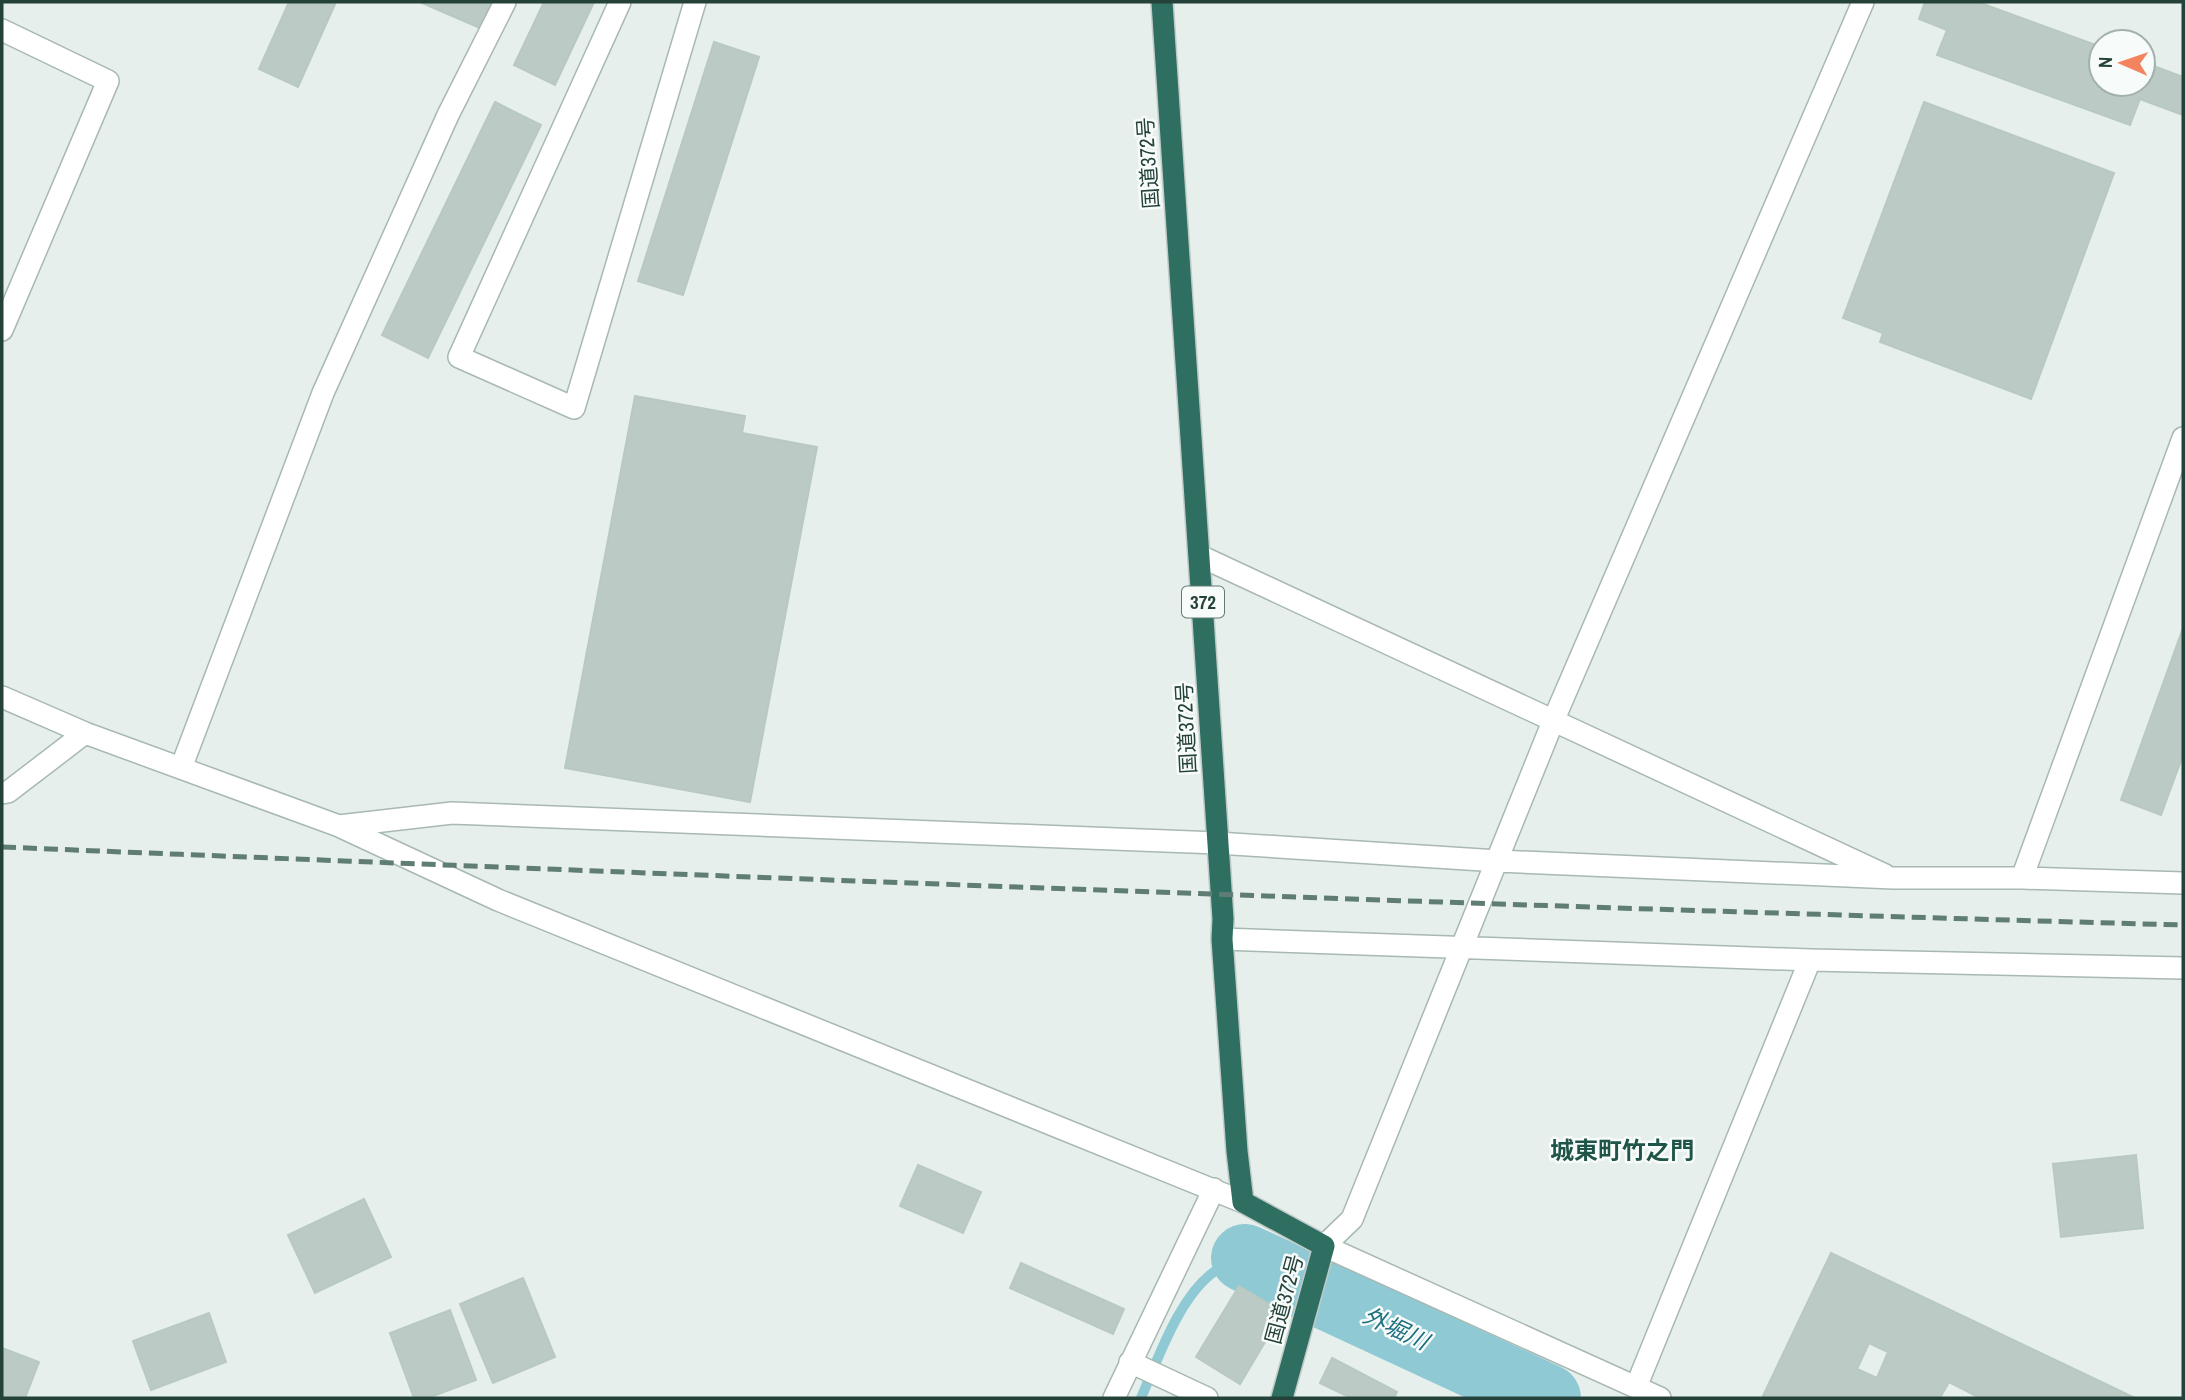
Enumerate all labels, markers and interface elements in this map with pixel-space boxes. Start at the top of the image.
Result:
north arrow [2087,28,2157,98]
text: N [2092,56,2118,68]
street label: 国道372号 [1130,116,1166,210]
road number: 372 [1182,586,1224,618]
street label: 国道372号 [1169,681,1203,775]
district label: 城東町竹之門 [1550,1134,1694,1166]
street label: 国道372号 [1258,1251,1310,1347]
water label: 外堀川 [1358,1299,1437,1358]

